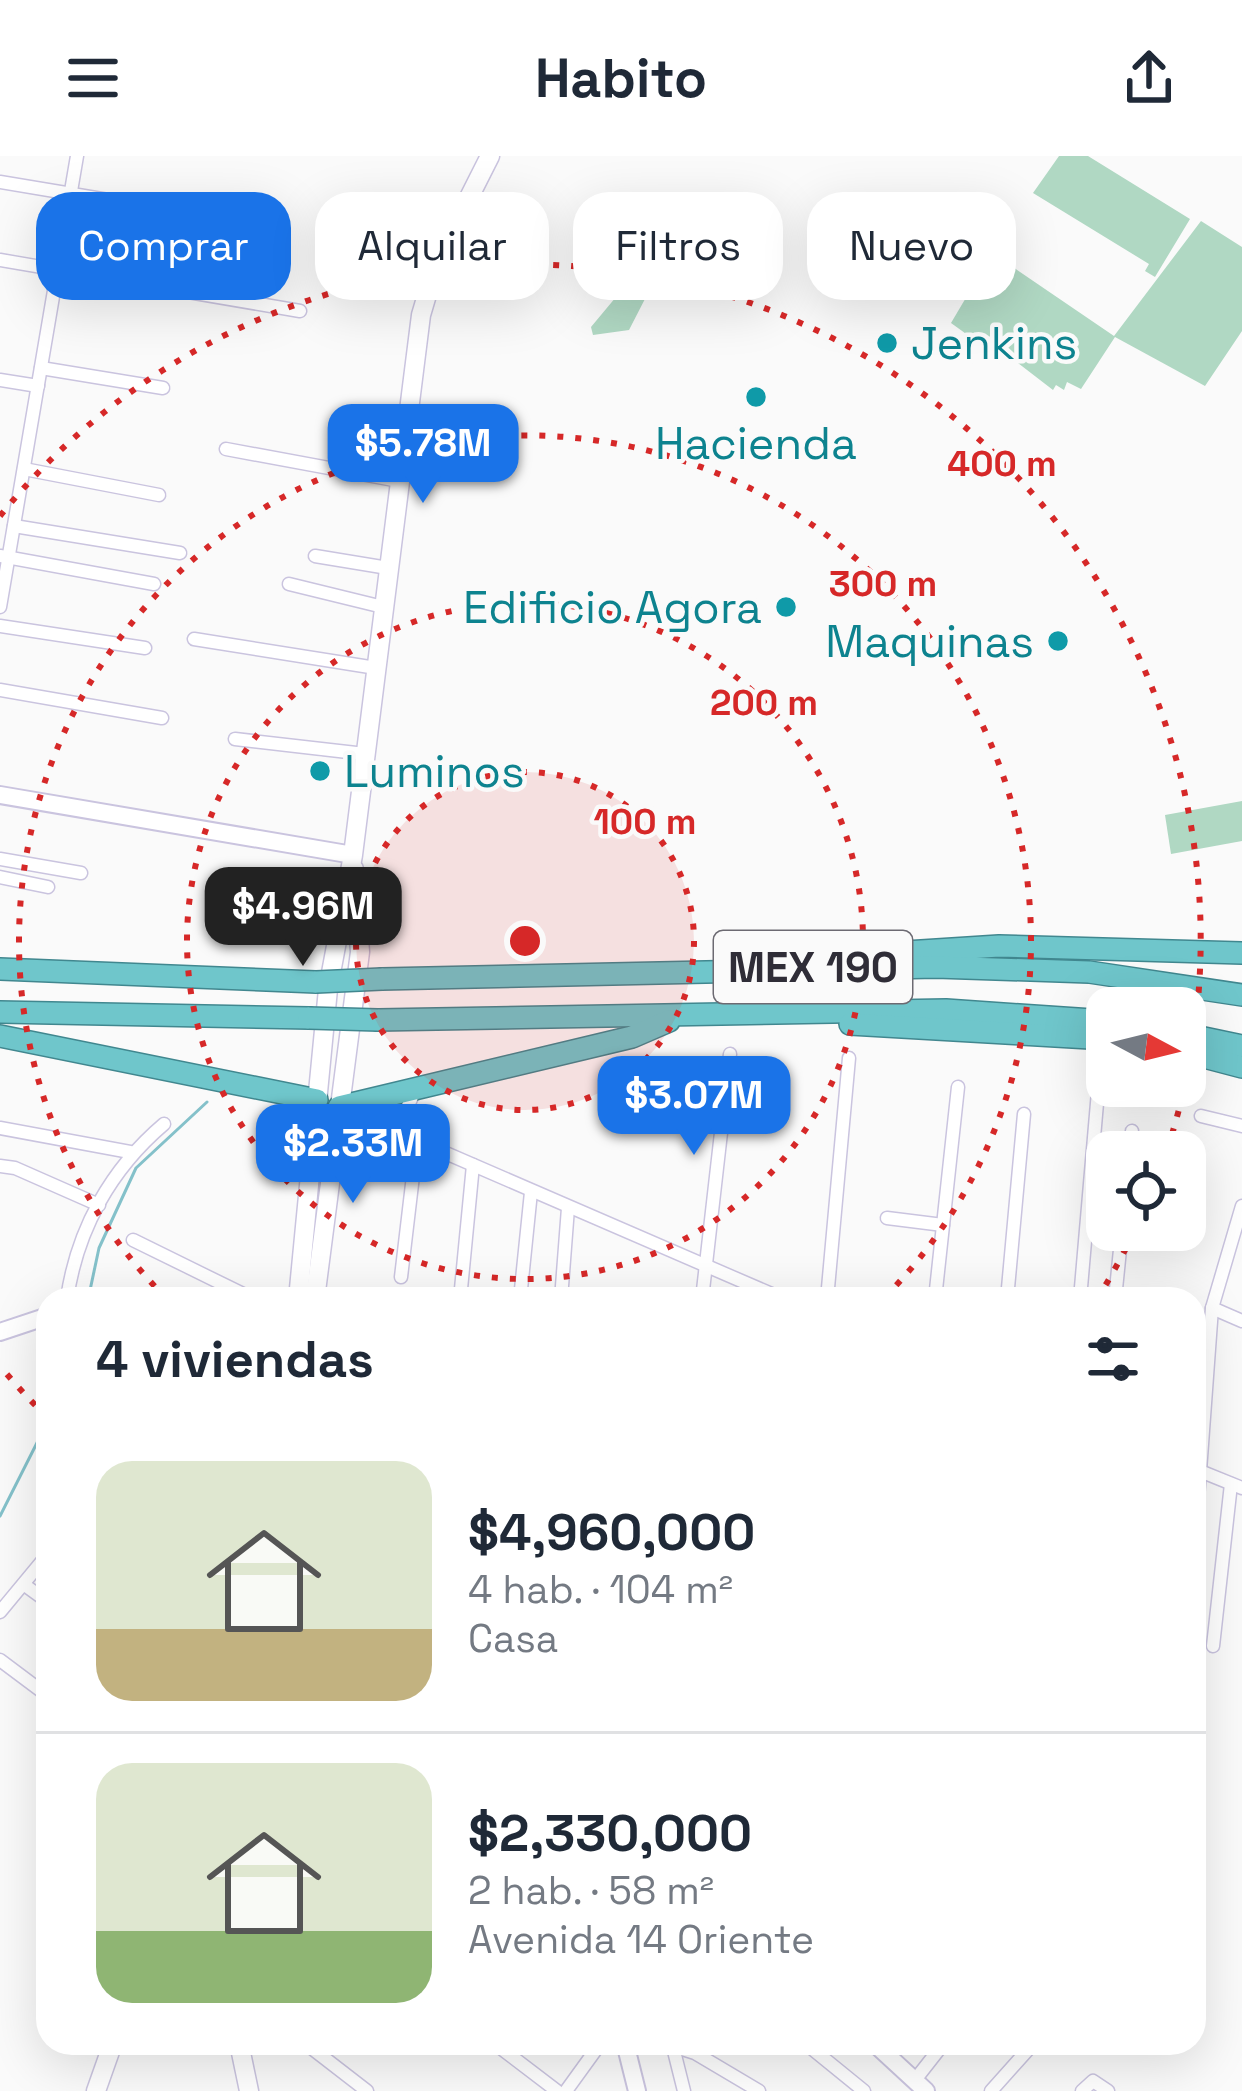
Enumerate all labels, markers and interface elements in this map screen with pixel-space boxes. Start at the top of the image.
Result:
text: Habito [535,44,707,113]
icon: menu [60,45,126,111]
icon: share [1116,45,1182,111]
chip: Comprar [36,192,291,300]
chip: Alquilar [315,192,549,300]
chip: Filtros [573,192,783,300]
chip: Nuevo [807,192,1016,300]
place label: Jenkins [911,315,1077,372]
marker: Jenkins [874,330,900,356]
marker: Hacienda [743,384,769,410]
pin: $5.78M [325,404,521,506]
place label: Hacienda [655,415,857,472]
text: $5.78M [355,418,491,467]
text: 400 m [947,441,1057,487]
text: 300 m [829,561,937,607]
place label: Edificio Agora [463,579,762,636]
marker: Edificio Agora [773,594,799,620]
place label: Maquinas [825,613,1034,670]
marker: Maquinas [1045,628,1071,654]
text: 200 m [710,680,818,726]
place label: Luminos [344,743,525,800]
marker: Luminos [307,758,333,784]
text: 100 m [594,799,696,845]
pin: $4.96M [205,867,401,969]
text: $4.96M [232,881,374,930]
centre of rings [504,920,546,962]
road number: MEX 190 [714,931,912,1003]
north arrow [1086,987,1206,1107]
map controls [1086,987,1206,1251]
pin: $3.07M [596,1056,792,1158]
text: $3.07M [625,1070,764,1119]
pin: $2.33M [255,1104,451,1206]
text: $2.33M [283,1118,423,1167]
button: locate [1086,1131,1206,1251]
icon: filters [1080,1326,1146,1392]
text: 4 viviendas [96,1327,374,1392]
text: $4,960,000 [468,1500,755,1565]
icon: home [192,1509,336,1653]
text: 4 hab. · 104 m² [468,1565,733,1614]
text: Casa [468,1614,558,1663]
text: $2,330,000 [468,1801,752,1866]
icon: home [192,1811,336,1955]
text: 2 hab. · 58 m² [468,1866,714,1915]
text: Avenida 14 Oriente [468,1915,814,1964]

